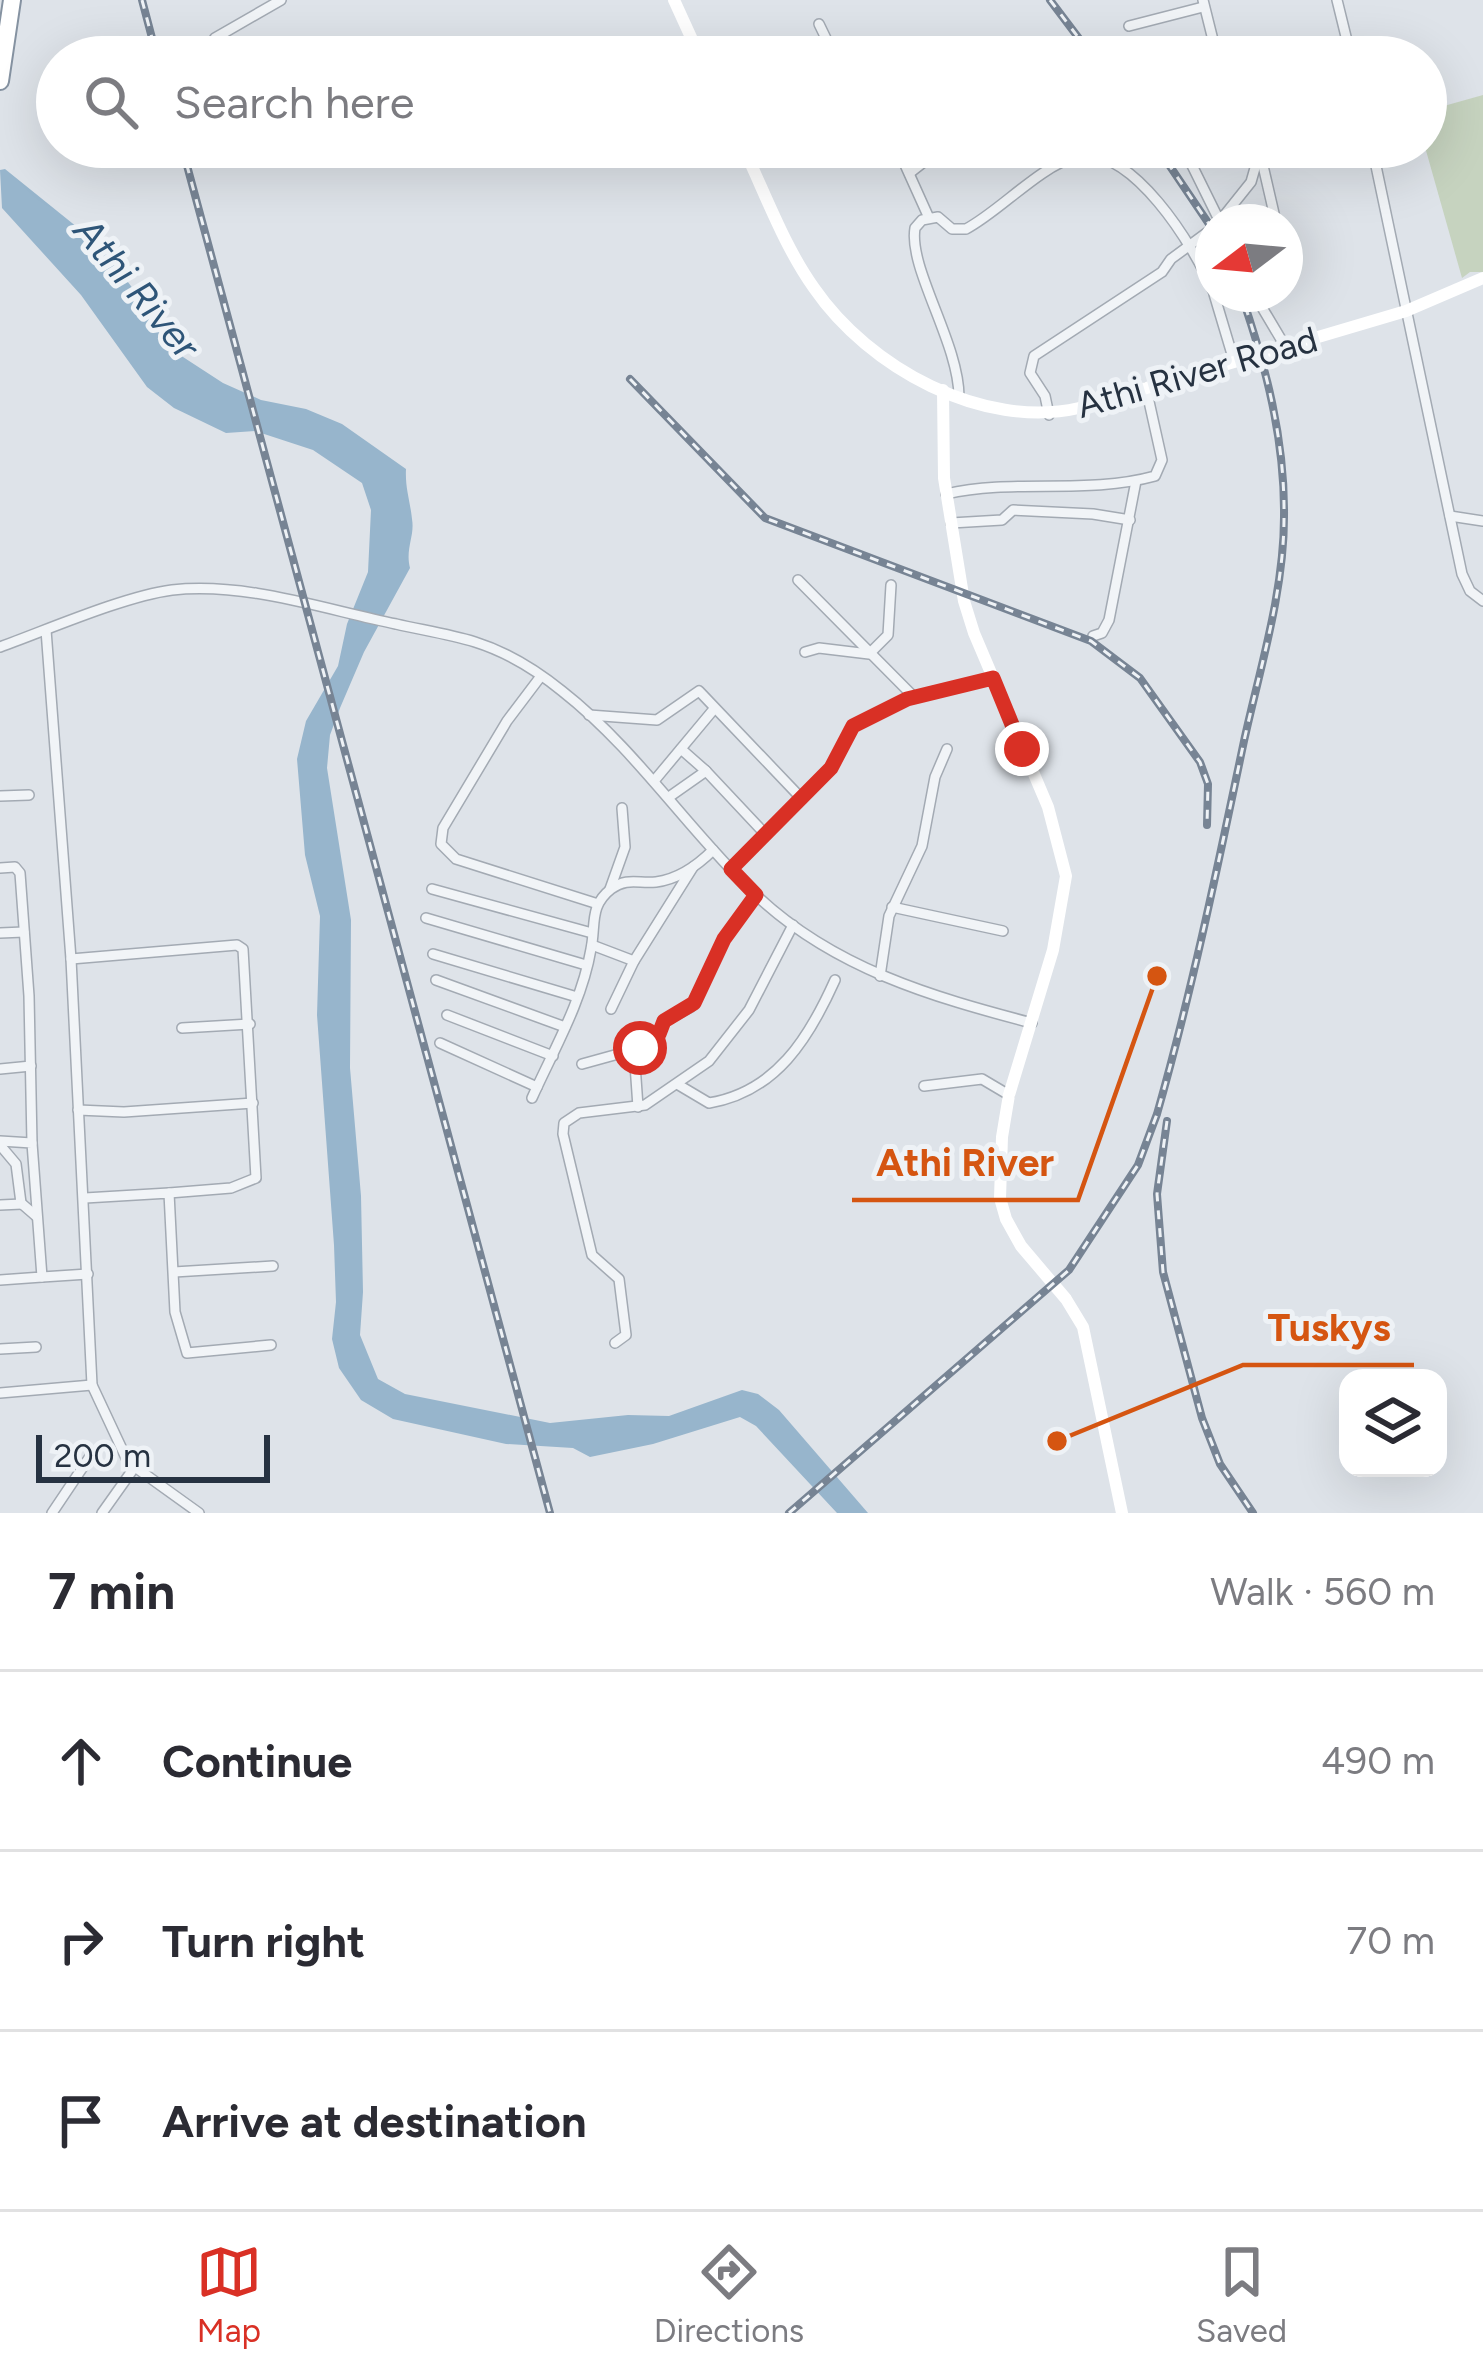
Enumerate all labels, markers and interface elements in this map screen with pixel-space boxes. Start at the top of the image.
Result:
search box [36,36,1447,168]
icon: search [78,69,144,135]
text: Search here [174,75,414,129]
north arrow [1195,204,1303,312]
water label: Athi River [63,206,211,370]
street label: Athi River Road [1072,317,1322,427]
route end [995,722,1049,776]
route start [613,1021,667,1075]
callout: Athi River [852,1125,1078,1200]
text: Athi River [876,1139,1054,1186]
callout: Tuskys [1243,1290,1414,1365]
text: Tuskys [1267,1304,1391,1351]
map controls [1339,1369,1447,1477]
button: layers [1339,1369,1447,1477]
scale bar [36,1429,270,1482]
text: 200 m [54,1436,151,1475]
text: 7 min [48,1561,175,1622]
text: Walk · 560 m [1210,1568,1435,1615]
icon: ahead [48,1728,114,1794]
text: Continue [162,1734,352,1788]
text: 490 m [1321,1737,1435,1784]
icon: right [48,1908,114,1974]
text: Turn right [162,1914,365,1968]
text: 70 m [1346,1917,1435,1964]
icon: arrive [48,2088,114,2154]
text: Arrive at destination [162,2094,586,2148]
tab: Map [196,2239,262,2350]
tab: Directions [654,2239,804,2350]
tab: Saved [1196,2239,1287,2350]

